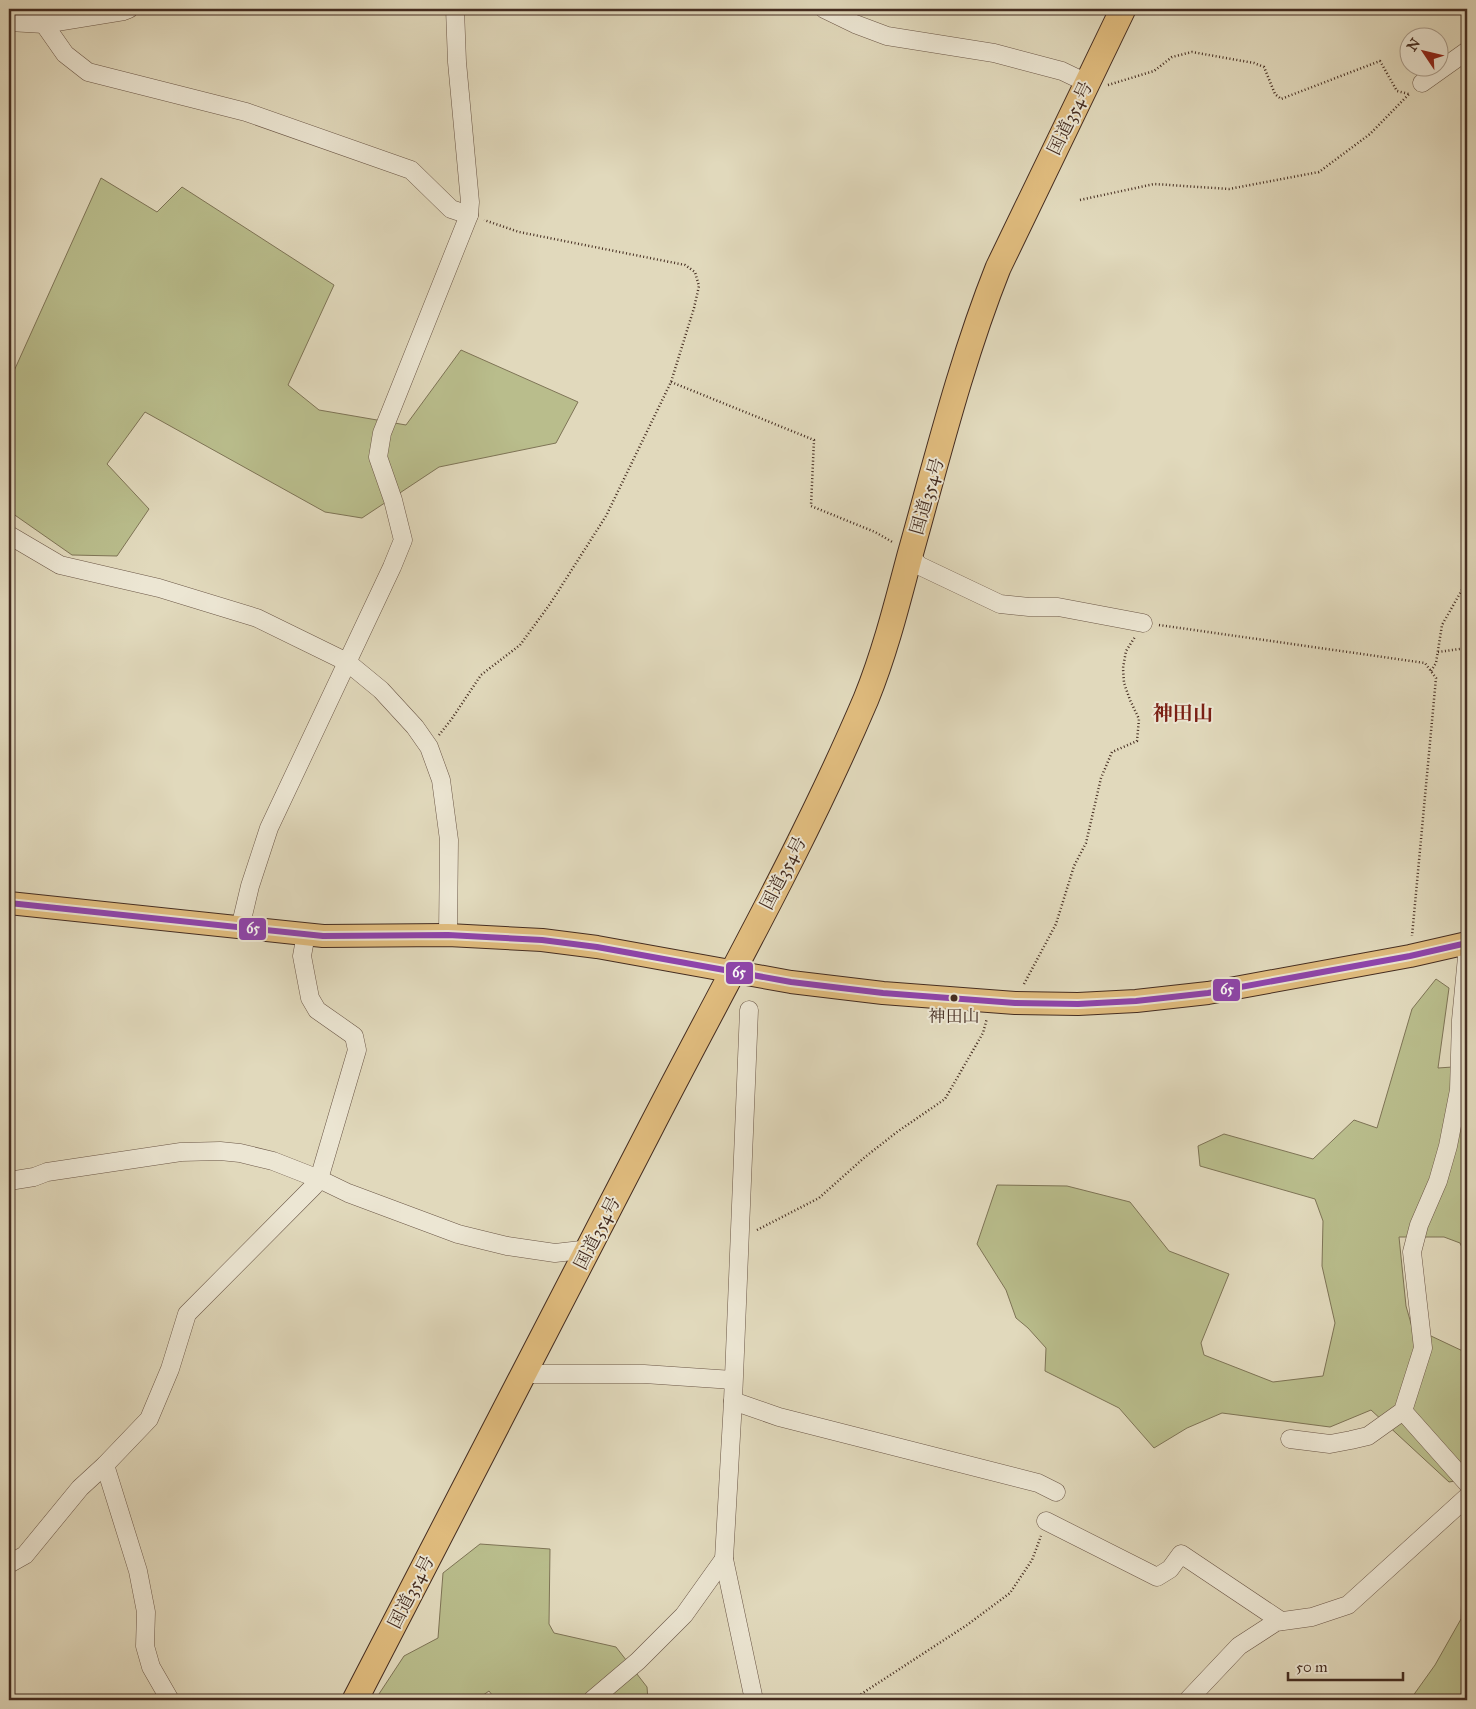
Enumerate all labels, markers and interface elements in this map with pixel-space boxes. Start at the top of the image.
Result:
north arrow [1398,28,1448,78]
text: N [1403,35,1424,55]
street label: 国道354号 [1043,78,1097,158]
street label: 国道354号 [906,455,948,537]
district label: 神田山 [1153,701,1213,725]
street label: 国道354号 [755,833,811,913]
line badge: 65 [238,917,267,941]
text: 65 [246,920,260,937]
line badge: 65 [725,961,754,985]
text: 65 [732,964,746,981]
line badge: 65 [1212,978,1241,1002]
text: 65 [1220,981,1234,998]
marker: 神田山 [949,993,959,1003]
place label: 神田山 [929,1006,980,1027]
street label: 国道354号 [569,1193,625,1273]
street label: 国道354号 [383,1552,439,1632]
scale bar [1288,1649,1404,1681]
text: 50 m [1296,1658,1328,1676]

